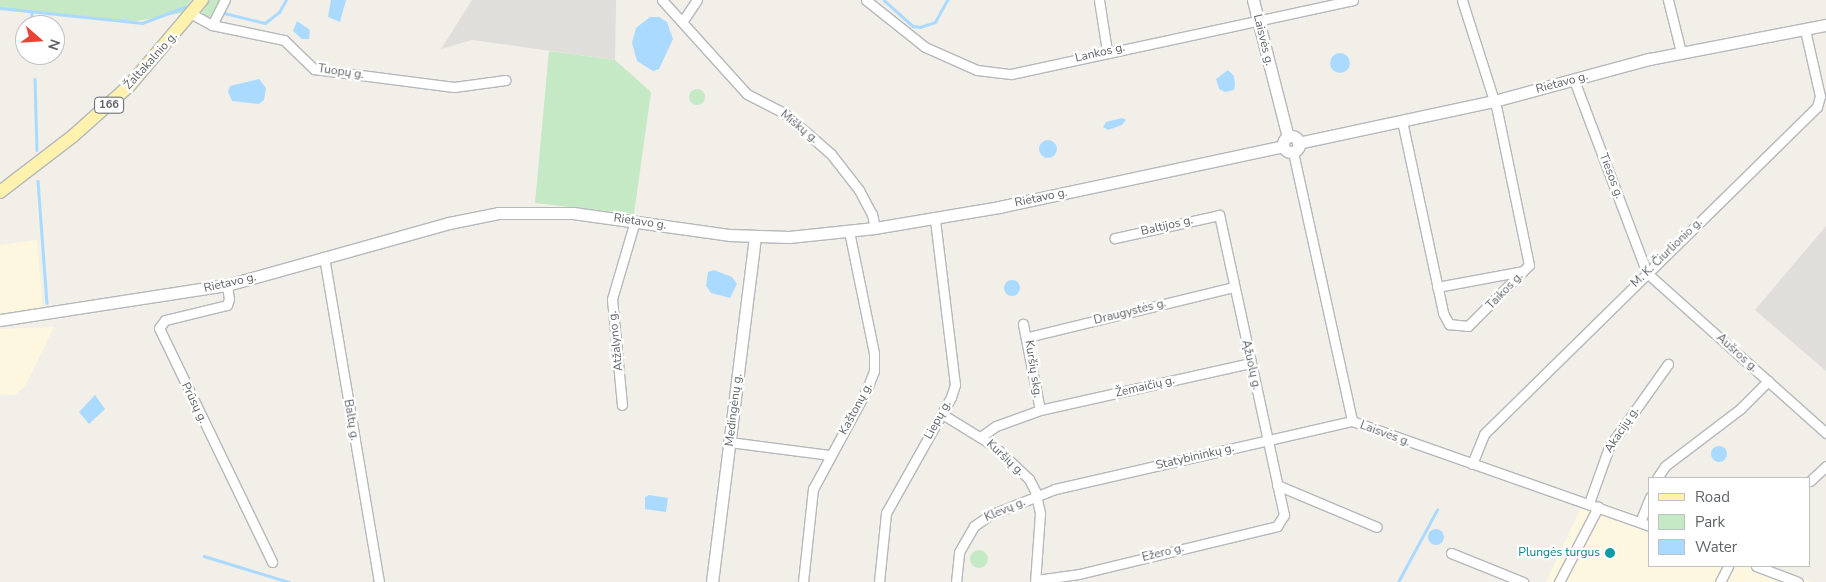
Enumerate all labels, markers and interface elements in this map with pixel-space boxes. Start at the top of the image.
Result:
street label: Laisvės g. [1250,13,1276,67]
north arrow [15,15,65,65]
street label: Žaltakalnio g. [121,29,181,93]
text: N [43,37,64,53]
street label: Lankos g. [1074,40,1126,66]
street label: Tuopų g. [317,62,365,82]
street label: Rietavo g. [1534,69,1590,97]
road number: 166 [94,96,124,114]
street label: Miškų g. [777,107,821,147]
street label: Tiesos g. [1596,151,1626,201]
street label: Rietavo g. [1013,185,1069,211]
street label: Rietavo g. [613,211,667,233]
street label: Baltijos g. [1140,213,1194,239]
street label: M. K. Čiurlionio g. [1628,215,1706,291]
street label: Taikos g. [1484,269,1526,313]
street label: Rietavo g. [202,270,258,296]
street label: Draugystės g. [1092,296,1168,328]
street label: Atžalyno g. [606,310,626,372]
street label: Aušros g. [1713,331,1761,375]
street label: Kuršių skg. [1021,339,1045,399]
street label: Ąžuolų g. [1238,339,1264,391]
street label: Medingėnų g. [722,373,746,447]
street label: Žemaičių g. [1114,373,1176,401]
street label: Prūsų g. [178,380,210,426]
street label: Kaštonų g. [836,381,876,437]
street label: Baltų g. [340,398,362,442]
street label: Liepų g. [921,398,955,442]
street label: Akacijų g. [1602,404,1642,456]
street label: Laisvės g. [1358,418,1412,450]
street label: Kuršių g. [983,437,1027,479]
street label: Statybininkų g. [1154,441,1236,473]
legend [1648,477,1811,567]
text: Road [1695,487,1730,507]
street label: Klevų g. [982,495,1028,525]
text: Park [1695,512,1725,532]
text: Water [1695,537,1737,557]
street label: Ežero g. [1141,541,1185,565]
place label: Plungės turgus [1518,546,1600,560]
marker: Plungės turgus [1604,547,1616,559]

